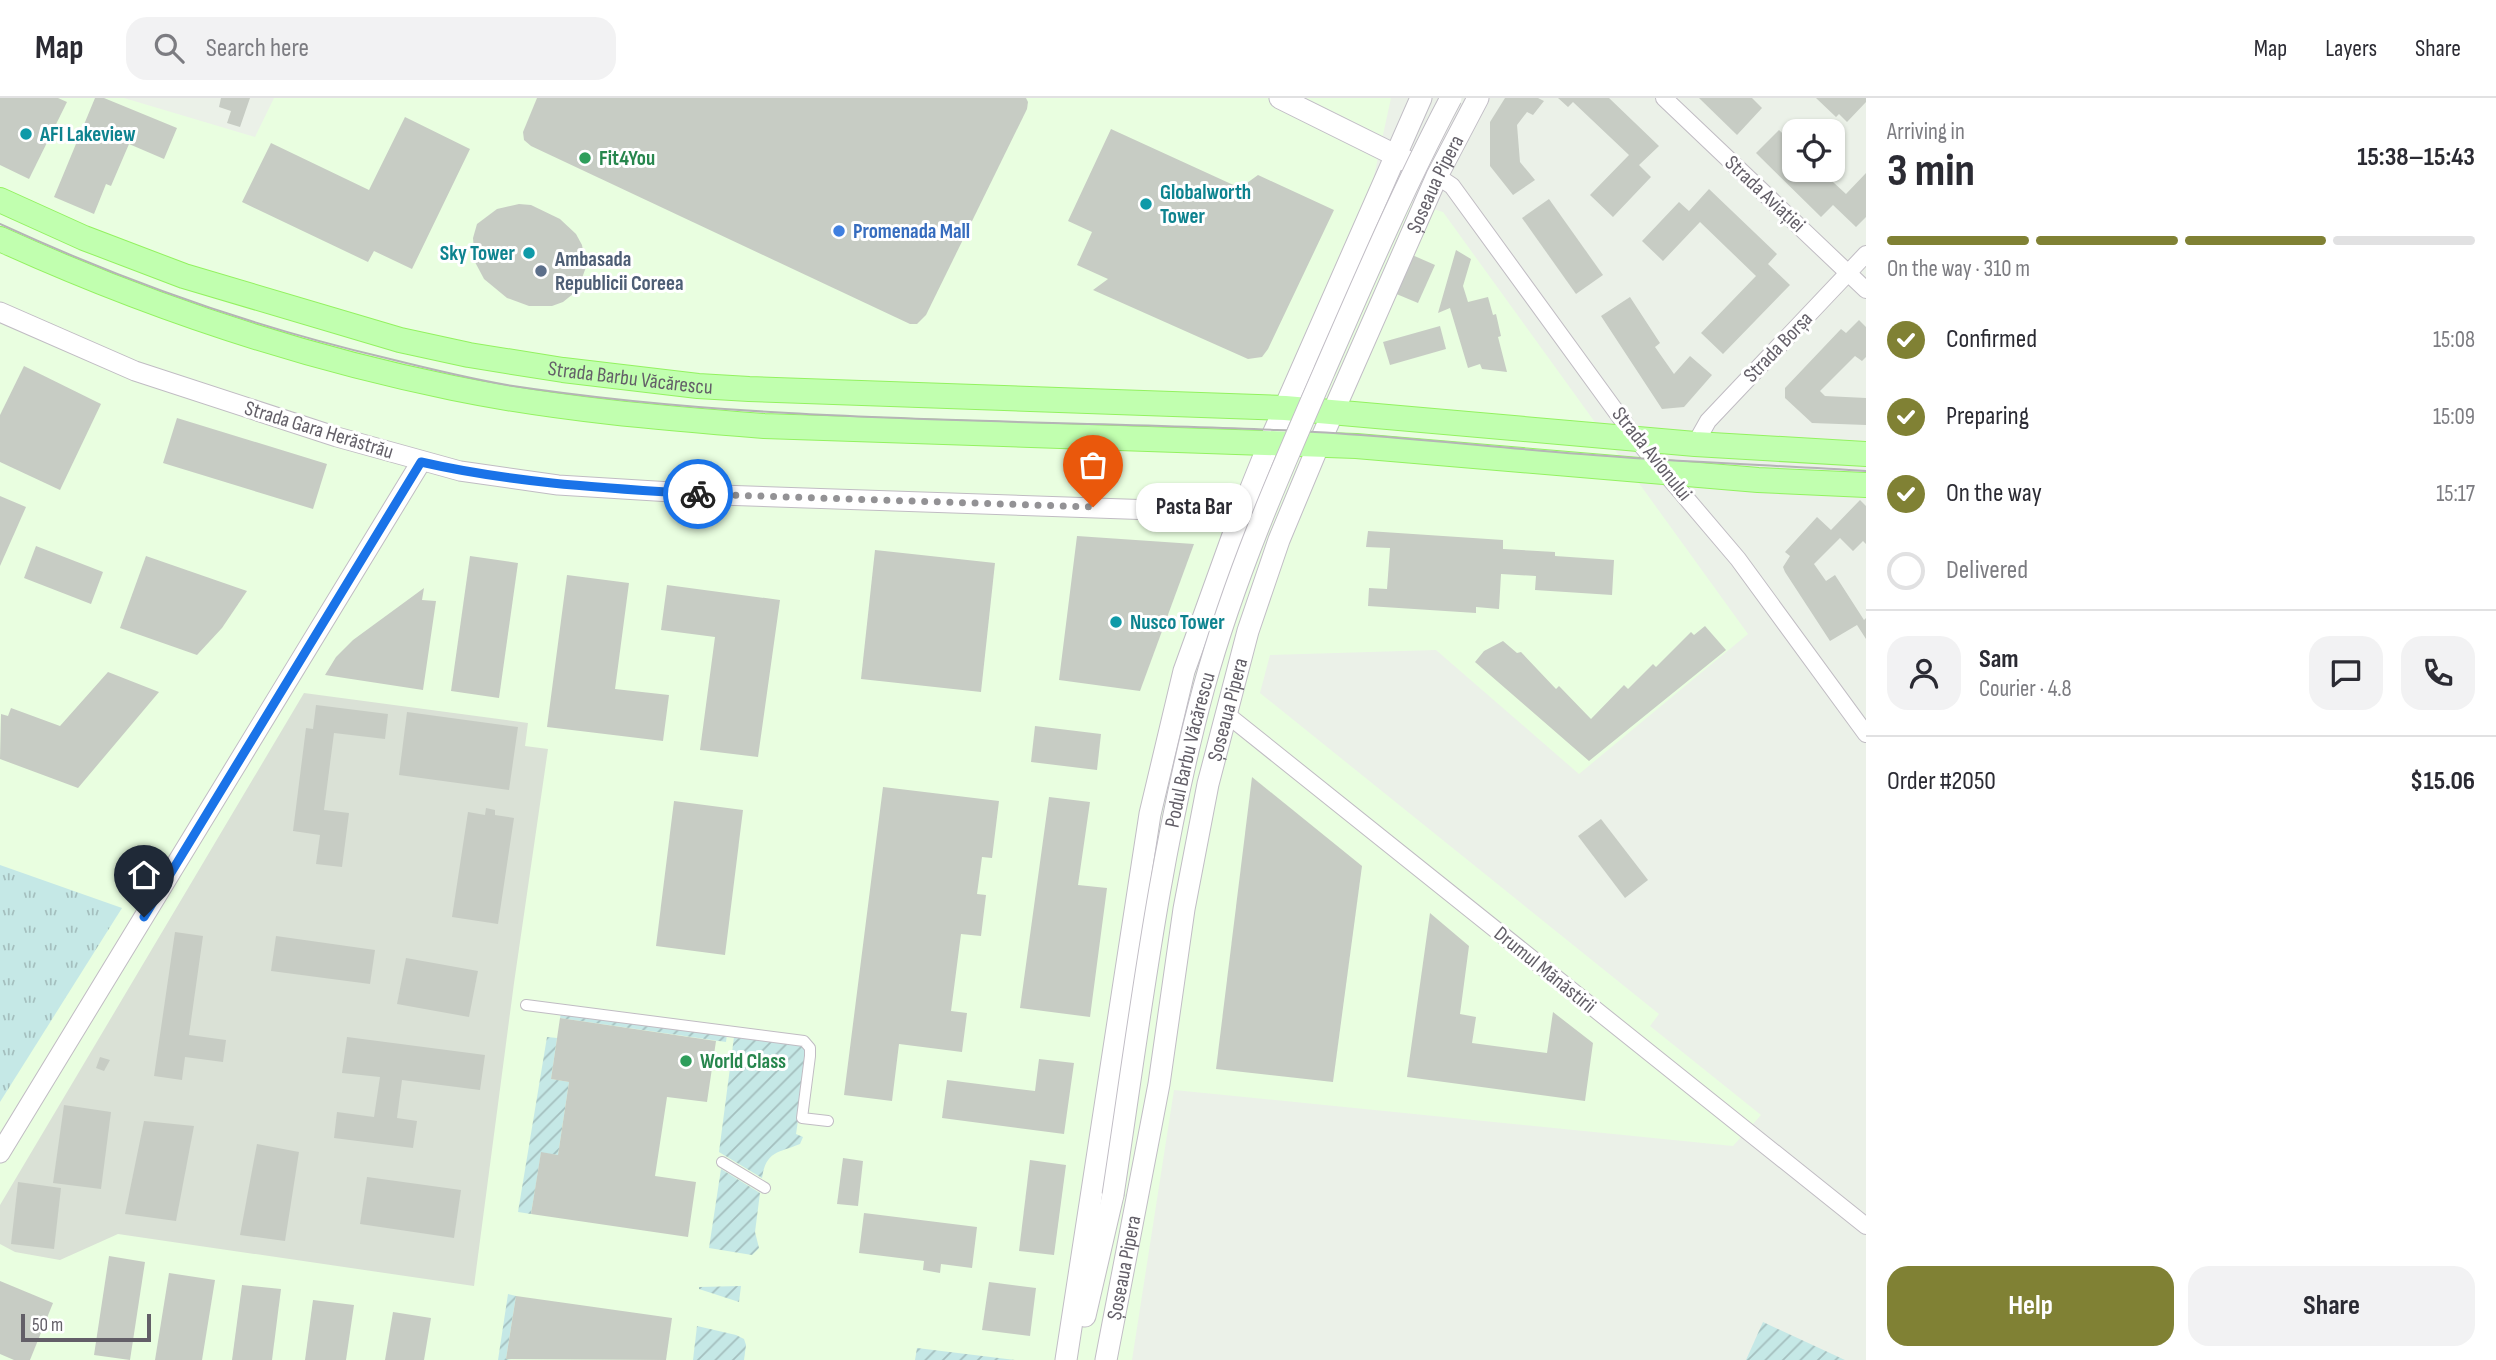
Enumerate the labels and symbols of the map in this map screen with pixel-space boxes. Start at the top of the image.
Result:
place label: AFI Lakeview [39,122,136,147]
marker: AFI Lakeview [18,126,34,142]
street label: Șoseaua Pipera [1401,131,1469,237]
place label: Fit4You [599,146,655,171]
marker: Fit4You [577,150,593,166]
street label: Strada Aviației [1720,150,1810,238]
place label: Globalworth Tower [1160,180,1251,229]
marker: Globalworth Tower [1138,196,1154,212]
place label: Promenada Mall [853,219,970,244]
marker: Promenada Mall [831,223,847,239]
place label: Sky Tower [440,241,515,266]
marker: Sky Tower [521,245,537,261]
place label: Ambasada Republicii Coreea [554,247,683,296]
marker: Ambasada Republicii Coreea [533,263,549,279]
street label: Strada Borșa [1738,306,1818,388]
street label: Strada Barbu Văcărescu [546,355,713,399]
street label: Strada Gara Herăstrău [242,395,396,465]
street label: Strada Avionului [1607,402,1697,506]
pin [1063,435,1123,507]
courier [663,459,733,529]
callout: Pasta Bar [1135,482,1250,532]
place label: Nusco Tower [1130,610,1225,635]
marker: Nusco Tower [1108,614,1124,630]
street label: Șoseaua Pipera [1202,655,1253,764]
street label: Podul Barbu Văcărescu [1159,669,1220,830]
pin [114,845,174,917]
street label: Drumul Mănăstirii [1489,921,1601,1019]
place label: World Class [700,1049,786,1074]
marker: World Class [678,1053,694,1069]
street label: Șoseaua Pipera [1101,1213,1146,1322]
scale bar [21,1311,150,1343]

